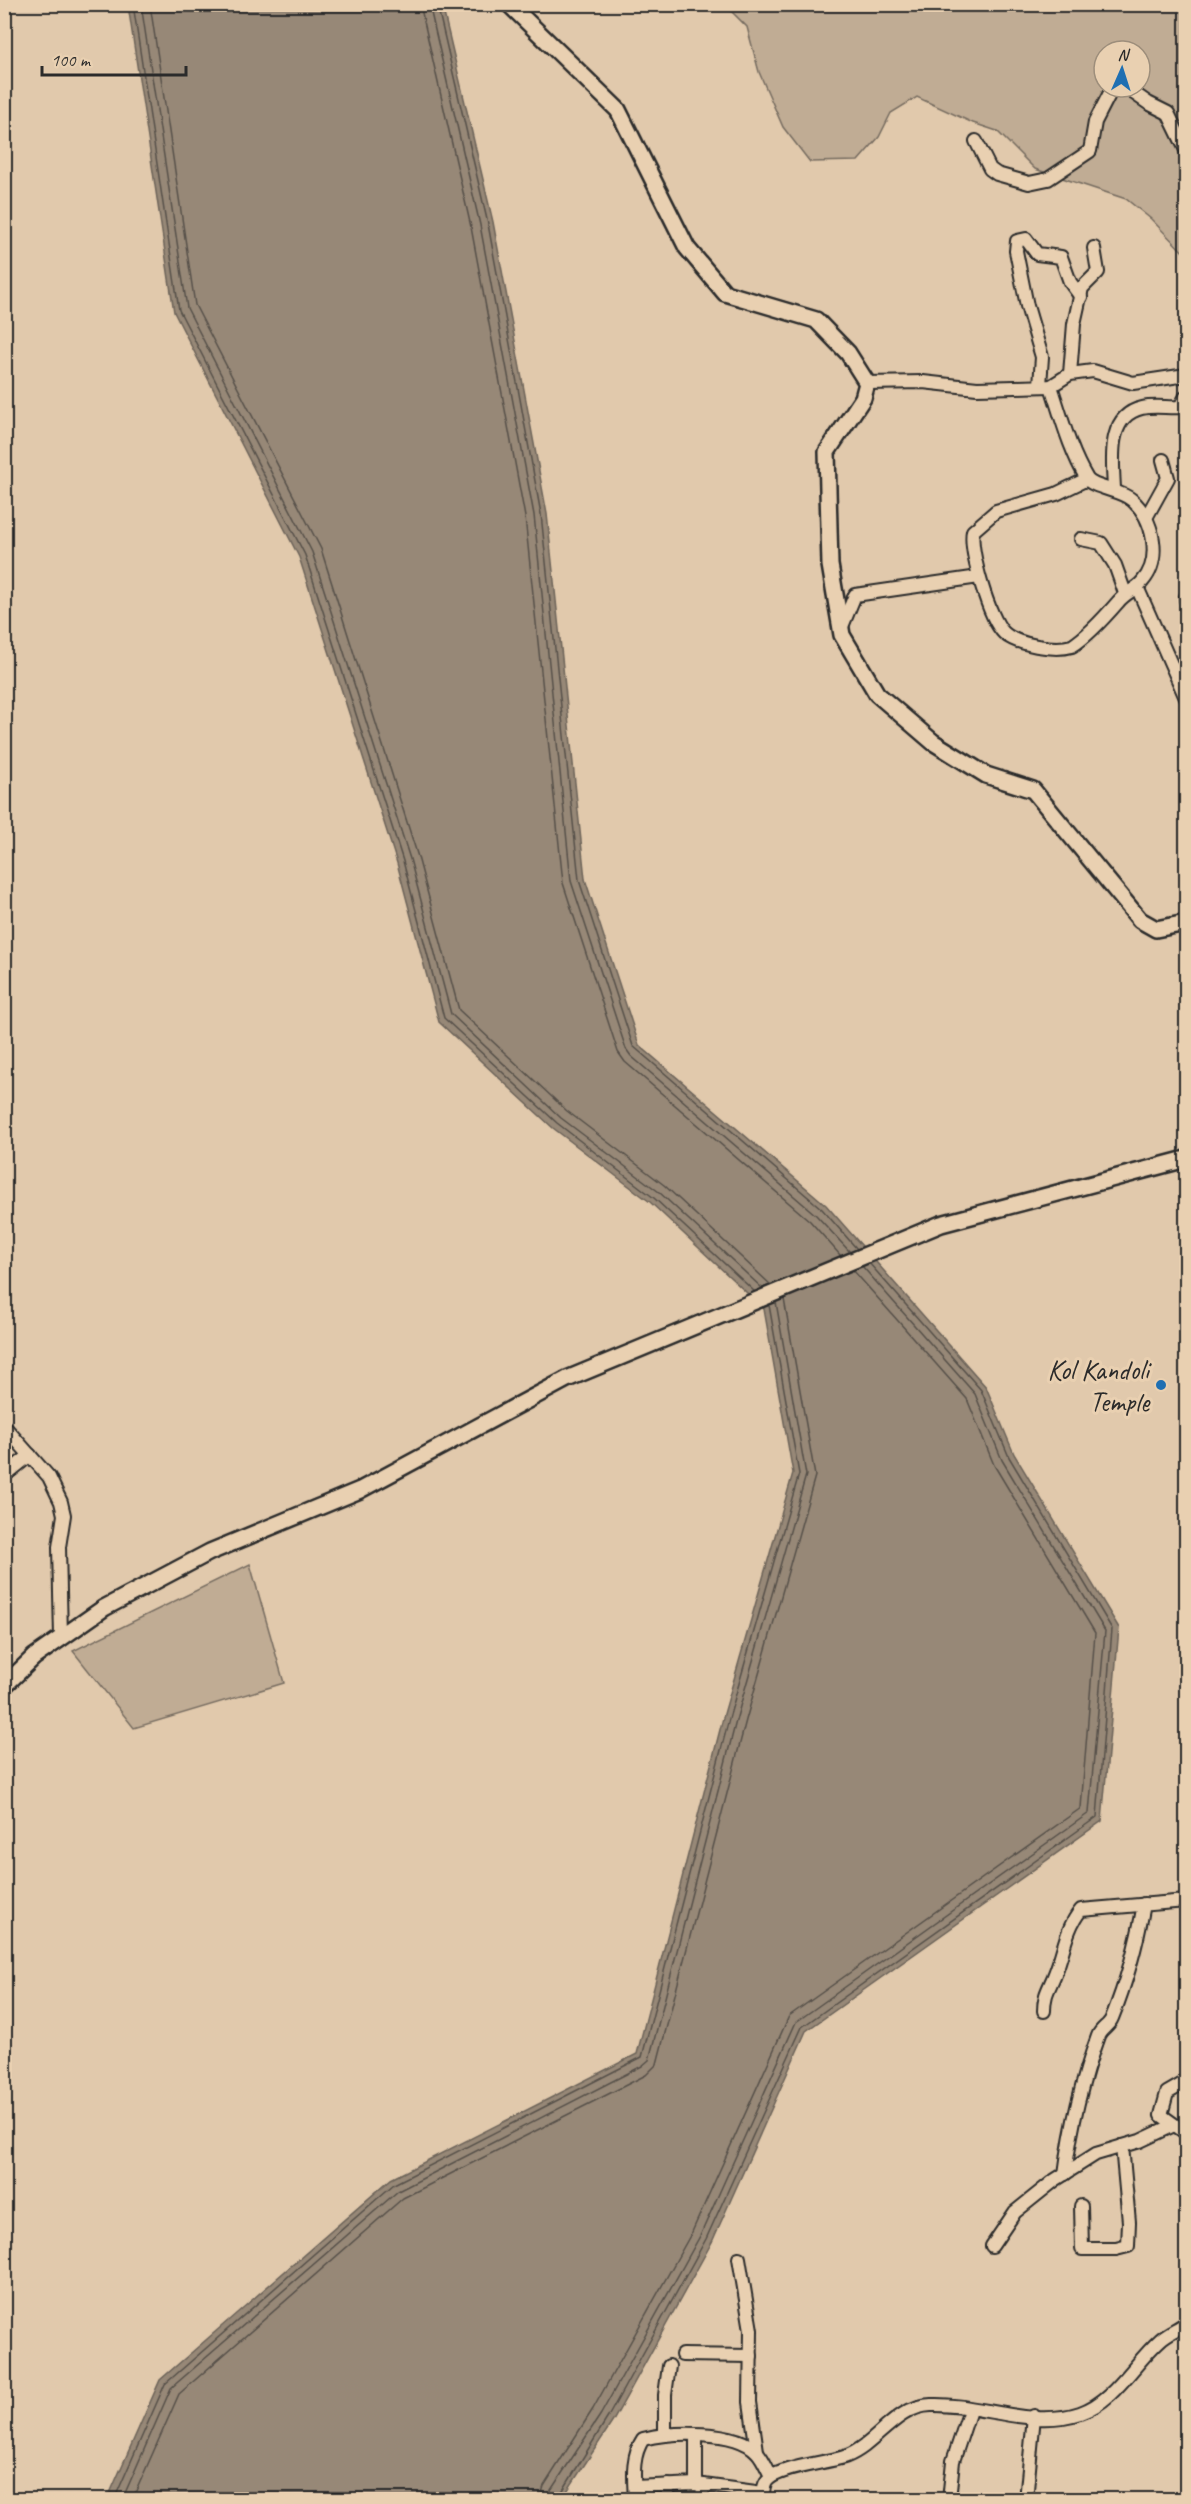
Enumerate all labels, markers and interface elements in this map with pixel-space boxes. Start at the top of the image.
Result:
scale bar [42,39,186,77]
north arrow [1092,39,1152,99]
text: N [1117,45,1131,65]
text: 100 m [51,49,92,71]
place label: Kol Kandoli Temple [1047,1352,1153,1419]
marker: Kol Kandoli Temple [1154,1378,1168,1392]

